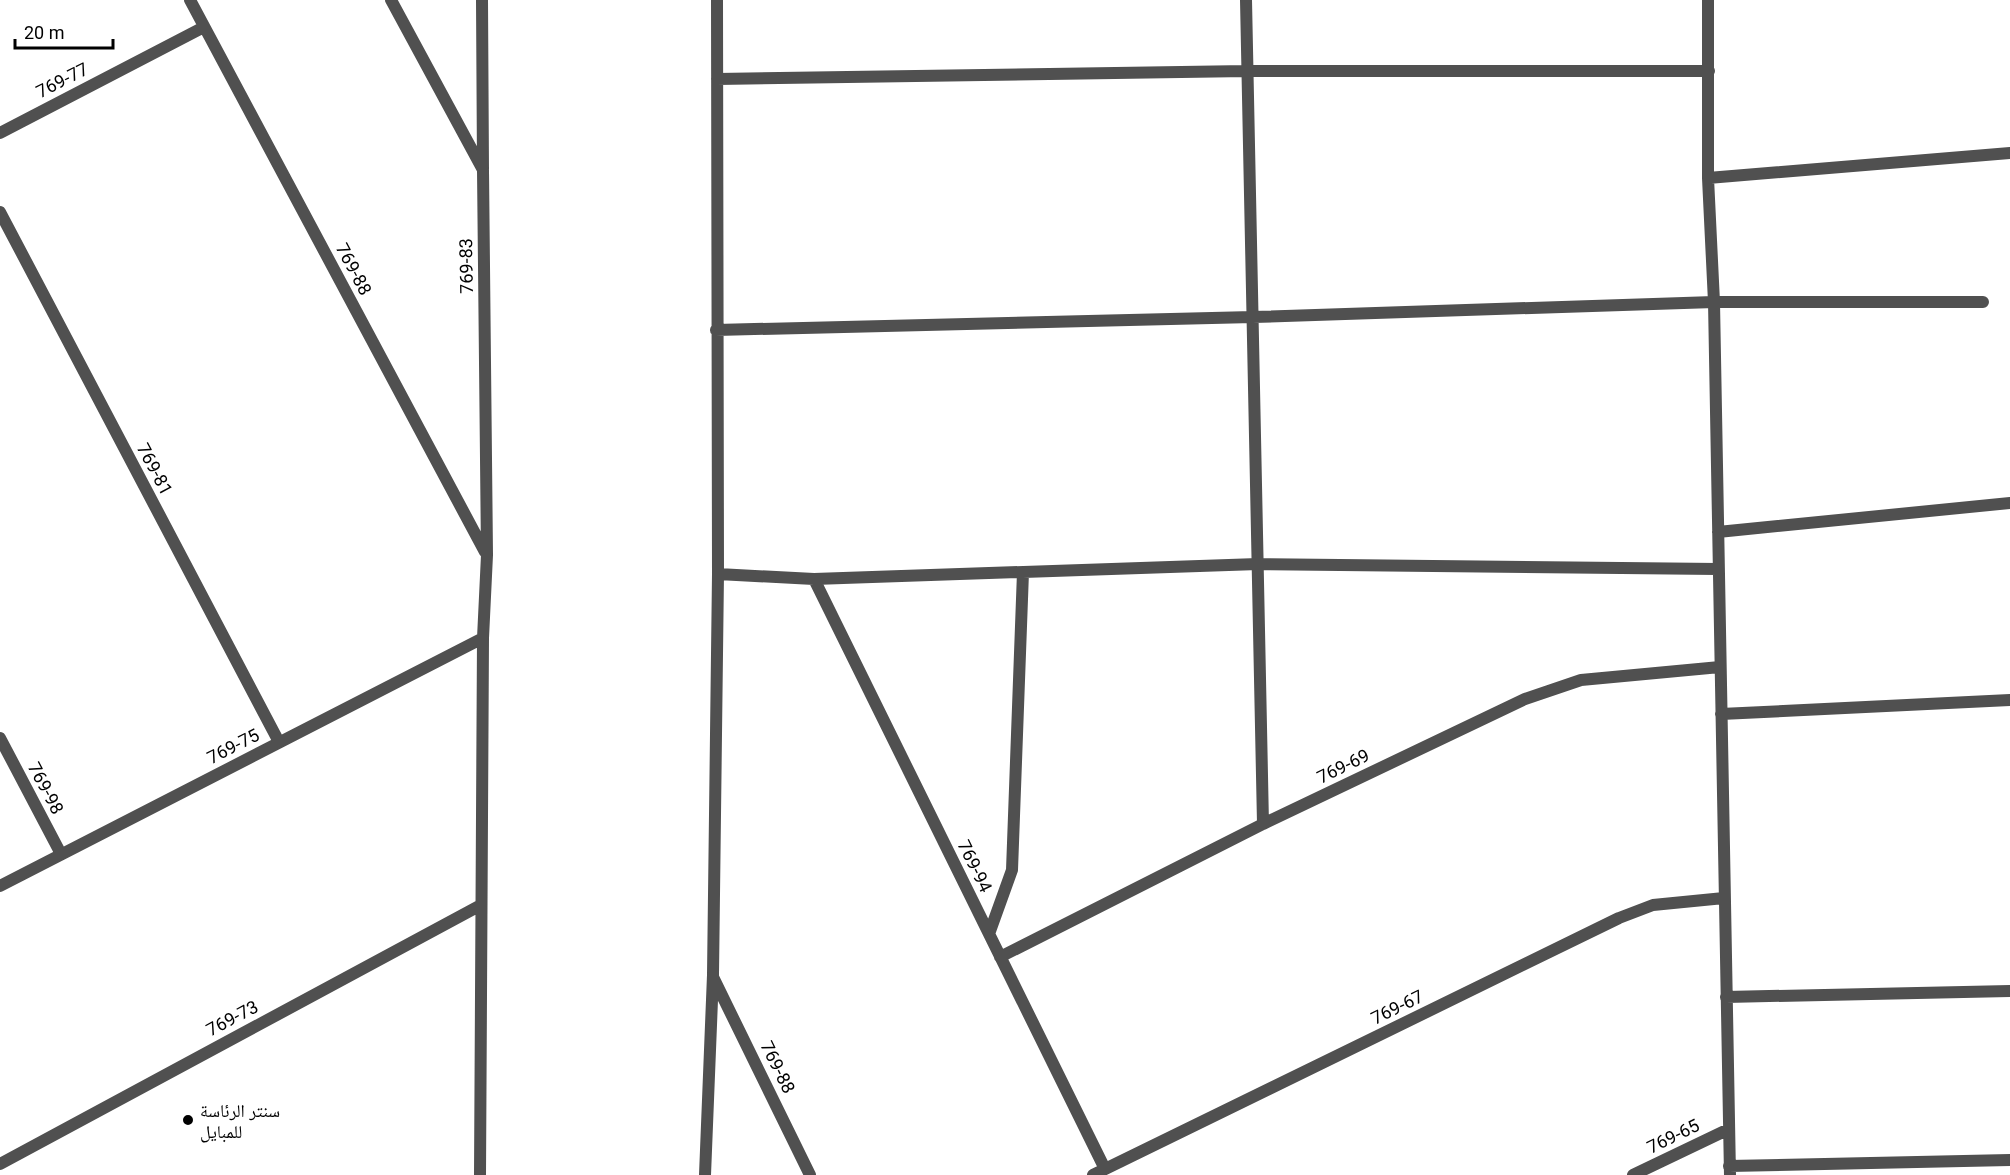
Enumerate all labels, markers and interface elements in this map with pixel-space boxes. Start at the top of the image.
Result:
scale bar [15,12,112,50]
text: 20 m [24,22,64,43]
street label: 769-77 [32,58,92,102]
street label: 769-83 [455,238,477,294]
street label: 769-88 [332,240,376,298]
street label: 769-81 [133,440,177,498]
street label: 769-75 [203,724,263,768]
street label: 769-69 [1313,744,1373,788]
street label: 769-98 [24,759,68,817]
street label: 769-94 [953,836,997,896]
street label: 769-67 [1367,985,1427,1029]
street label: 769-73 [203,996,261,1040]
street label: 769-88 [756,1037,800,1097]
place label: سنتر الرئاسة للمبايل [200,1100,280,1143]
marker: سنتر الرئاسة للمبايل [181,1113,195,1127]
street label: 769-65 [1643,1114,1703,1158]

